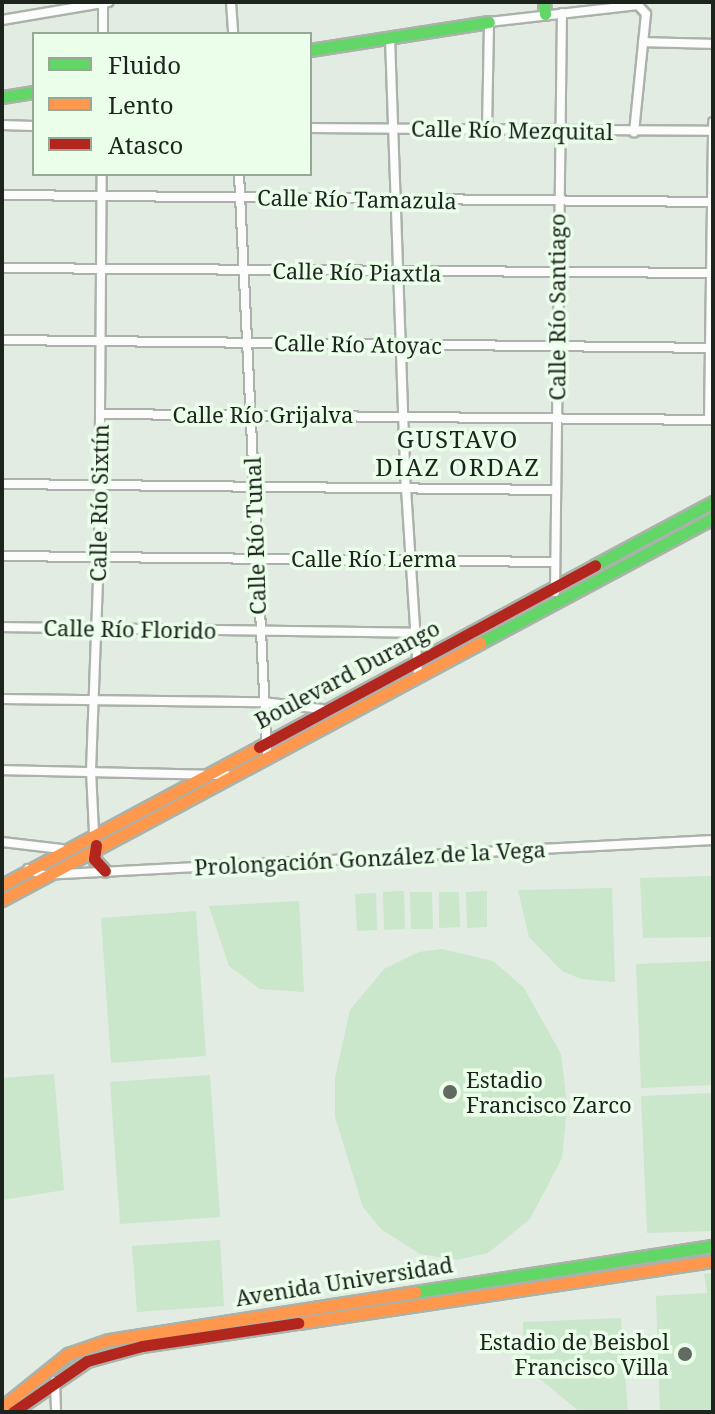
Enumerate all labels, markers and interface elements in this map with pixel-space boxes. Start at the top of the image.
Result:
legend [32,32,312,176]
text: Fluido [108,48,181,81]
text: Lento [108,88,174,121]
street label: Calle Río Mezquital [411,115,613,145]
text: Atasco [108,128,183,161]
street label: Calle Río Tamazula [257,184,457,214]
street label: Calle Río Santiago [544,213,570,401]
street label: Calle Río Piaxtla [272,257,442,287]
street label: Calle Río Atoyac [274,329,442,359]
street label: Calle Río Grijalva [173,402,353,428]
street label: Calle Río Sixtín [84,424,114,582]
district label: GUSTAVO DIAZ ORDAZ [375,425,541,481]
street label: Calle Río Tunal [239,457,271,615]
street label: Calle Río Lerma [291,546,457,572]
street label: Calle Río Florido [43,614,217,644]
street label: Boulevard Durango [250,614,444,734]
street label: Prolongación González de la Vega [194,836,546,880]
place label: Estadio Francisco Zarco [466,1066,632,1118]
marker: Estadio Francisco Zarco [441,1083,459,1101]
street label: Avenida Universidad [233,1251,455,1311]
place label: Estadio de Beisbol Francisco Villa [479,1328,669,1380]
marker: Estadio de Beisbol Francisco Villa [676,1345,694,1363]

